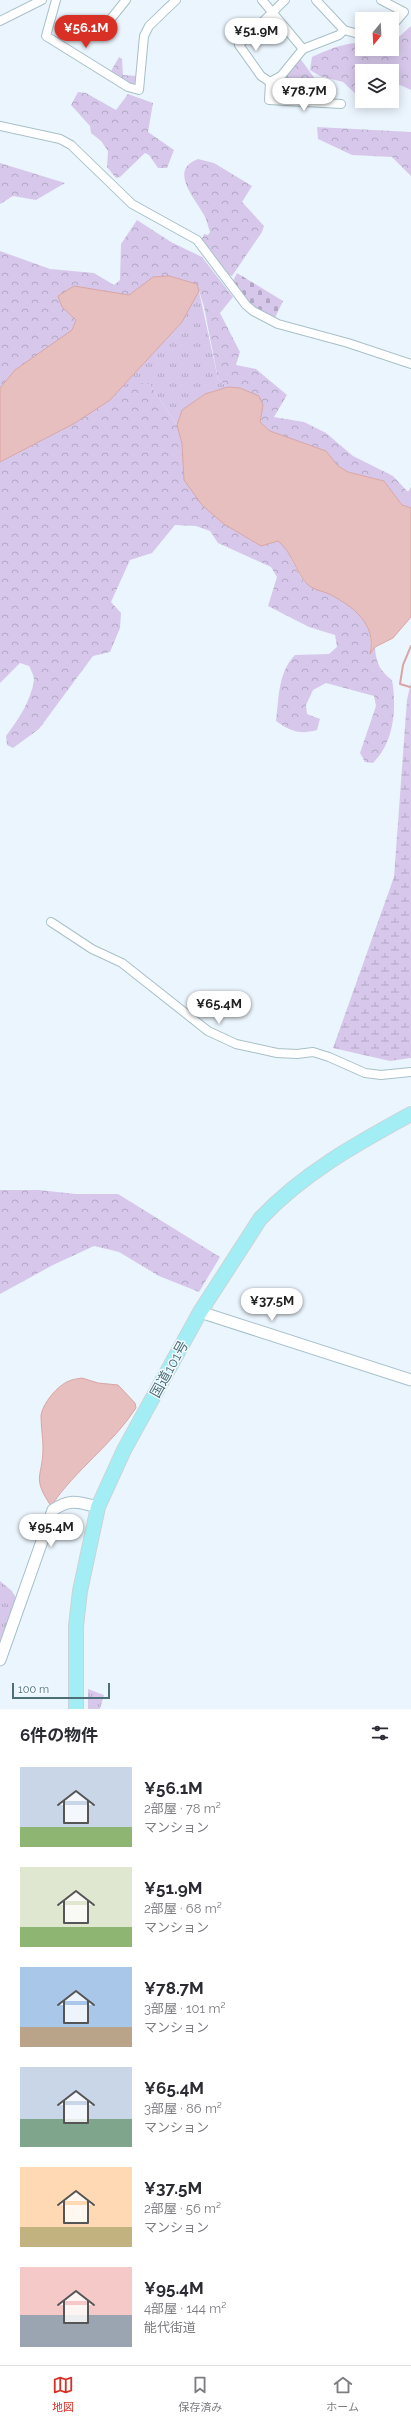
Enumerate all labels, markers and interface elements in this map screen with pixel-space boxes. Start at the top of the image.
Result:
north arrow [355,12,399,56]
map controls [355,12,399,108]
pin: ¥56.1M [53,15,119,49]
pin: ¥51.9M [223,18,289,52]
text: ¥56.1M [64,20,108,35]
text: ¥51.9M [234,23,278,38]
button: layers [355,64,399,108]
pin: ¥78.7M [271,78,337,112]
text: ¥78.7M [281,83,327,98]
pin: ¥65.4M [186,991,252,1025]
text: ¥65.4M [196,996,242,1011]
pin: ¥37.5M [239,1288,305,1322]
text: ¥37.5M [250,1293,294,1308]
street label: 国道101号 [147,1338,191,1400]
pin: ¥95.4M [18,1514,84,1548]
text: ¥95.4M [28,1519,74,1534]
scale bar [12,1681,110,1700]
text: 100 m [18,1683,49,1696]
icon: filters [369,1722,391,1744]
text: 6件の物件 [20,1725,98,1745]
text: ¥56.1M [144,1778,203,1798]
icon: home [52,1783,100,1831]
text: 2部屋 · 78 m² [144,1801,221,1816]
text: マンション [144,1820,209,1835]
text: ¥51.9M [144,1878,202,1898]
icon: home [52,1883,100,1931]
text: 2部屋 · 68 m² [144,1901,222,1916]
text: マンション [144,1920,209,1935]
text: ¥78.7M [144,1978,204,1998]
icon: home [52,1983,100,2031]
text: 3部屋 · 101 m² [144,2001,225,2016]
text: マンション [144,2020,209,2035]
text: ¥65.4M [144,2078,204,2098]
icon: home [52,2083,100,2131]
text: 3部屋 · 86 m² [144,2101,222,2116]
text: マンション [144,2120,209,2135]
text: ¥37.5M [144,2178,202,2198]
icon: home [52,2183,100,2231]
text: 2部屋 · 56 m² [144,2201,221,2216]
text: マンション [144,2220,209,2235]
text: ¥95.4M [144,2278,204,2298]
icon: home [52,2283,100,2331]
text: 4部屋 · 144 m² [144,2301,226,2316]
text: 能代街道 [144,2320,196,2335]
tab: 地図 [52,2374,74,2414]
tab: 保存済み [178,2374,222,2414]
tab: ホーム [326,2374,359,2414]

